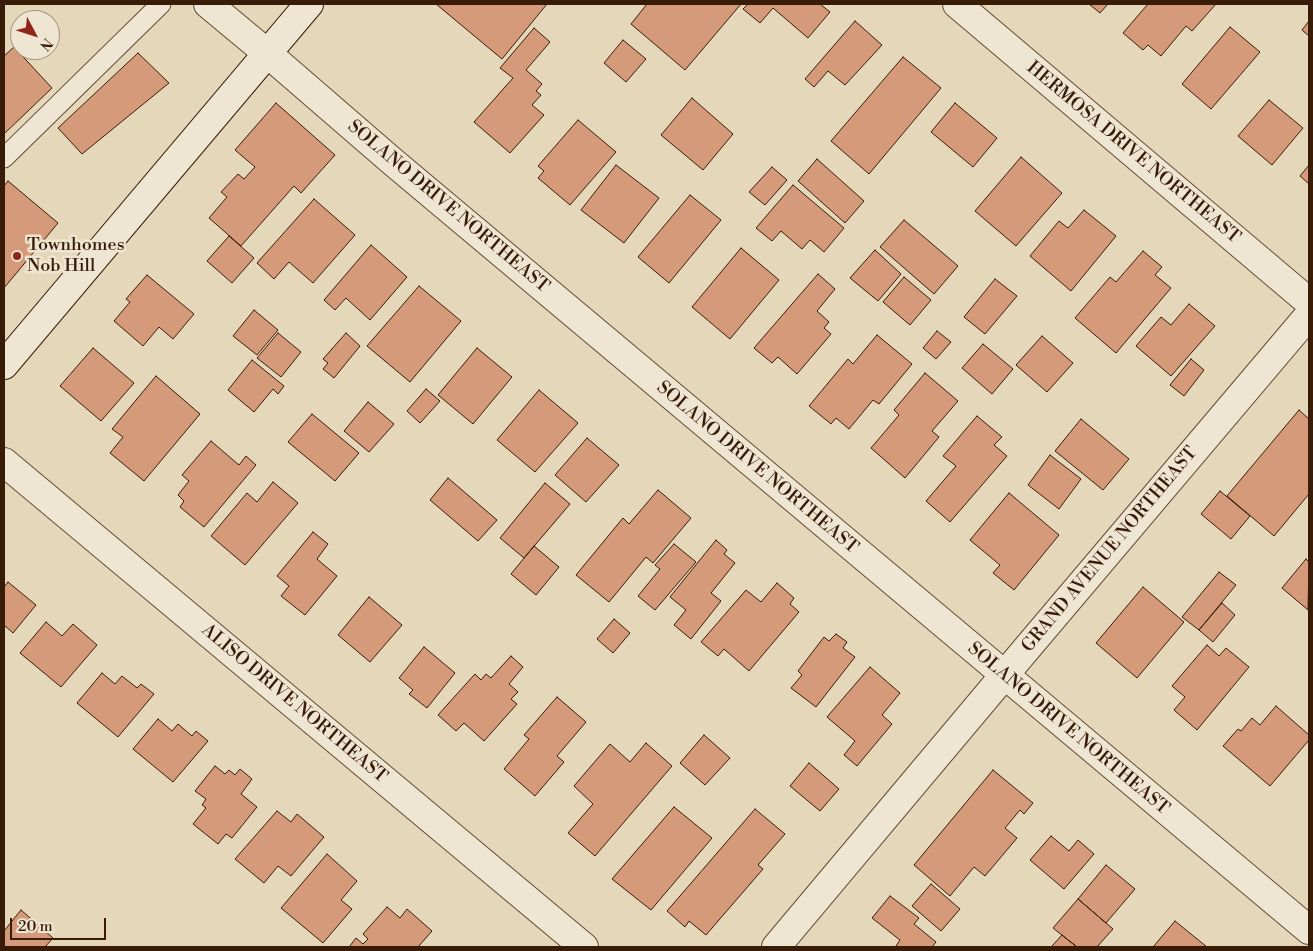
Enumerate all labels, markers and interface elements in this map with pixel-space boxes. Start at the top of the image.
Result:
north arrow [10,10,60,60]
text: N [35,34,56,54]
street label: HERMOSA DRIVE NORTHEAST [1022,57,1244,249]
street label: SOLANO DRIVE NORTHEAST [343,116,553,298]
place label: Townhomes Nob Hill [27,235,125,278]
marker: Townhomes Nob Hill [11,250,23,262]
street label: SOLANO DRIVE NORTHEAST [652,377,862,559]
street label: GRAND AVENUE NORTHEAST [1018,443,1202,657]
street label: ALISO DRIVE NORTHEAST [197,620,391,788]
street label: SOLANO DRIVE NORTHEAST [963,638,1173,820]
scale bar [12,908,109,940]
text: 20 m [18,917,53,936]

